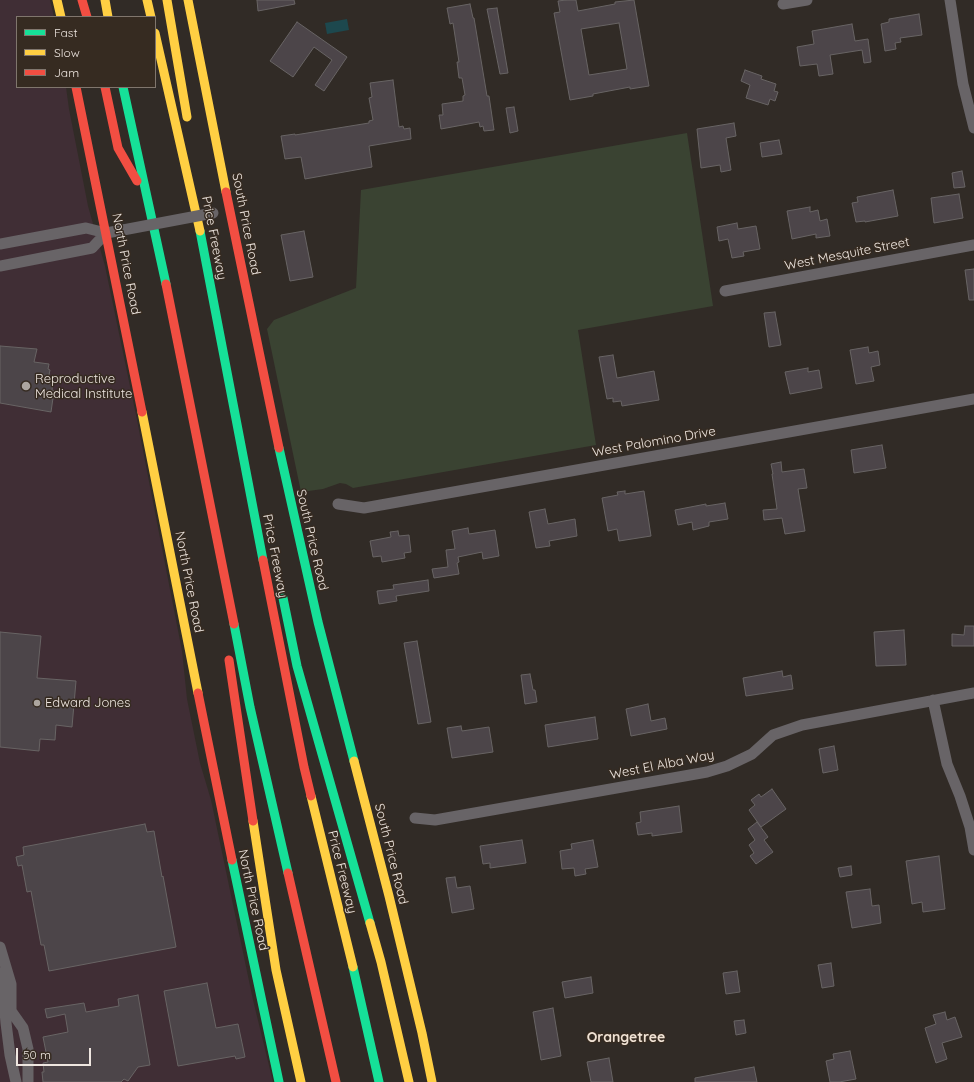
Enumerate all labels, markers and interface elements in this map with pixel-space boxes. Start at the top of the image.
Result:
legend [16,16,156,88]
text: Fast [54,25,78,40]
text: Slow [54,45,80,60]
text: Jam [54,65,79,80]
street label: South Price Road [228,172,264,276]
street label: Price Freeway [198,195,230,281]
street label: North Price Road [109,212,143,316]
street label: West Mesquite Street [783,234,911,274]
place label: Reproductive Medical Institute [35,371,132,402]
marker: Reproductive Medical Institute [20,380,32,392]
street label: West Palomino Drive [591,423,717,461]
street label: South Price Road [293,488,331,592]
street label: Price Freeway [259,513,291,599]
street label: North Price Road [172,530,206,634]
place label: Edward Jones [45,695,130,711]
marker: Edward Jones [32,698,42,708]
street label: West El Alba Way [608,747,716,783]
street label: South Price Road [371,802,411,906]
street label: Price Freeway [324,829,360,915]
street label: North Price Road [235,848,271,952]
district label: Orangetree [587,1030,665,1046]
scale bar [18,1040,93,1066]
text: 50 m [23,1047,51,1062]

